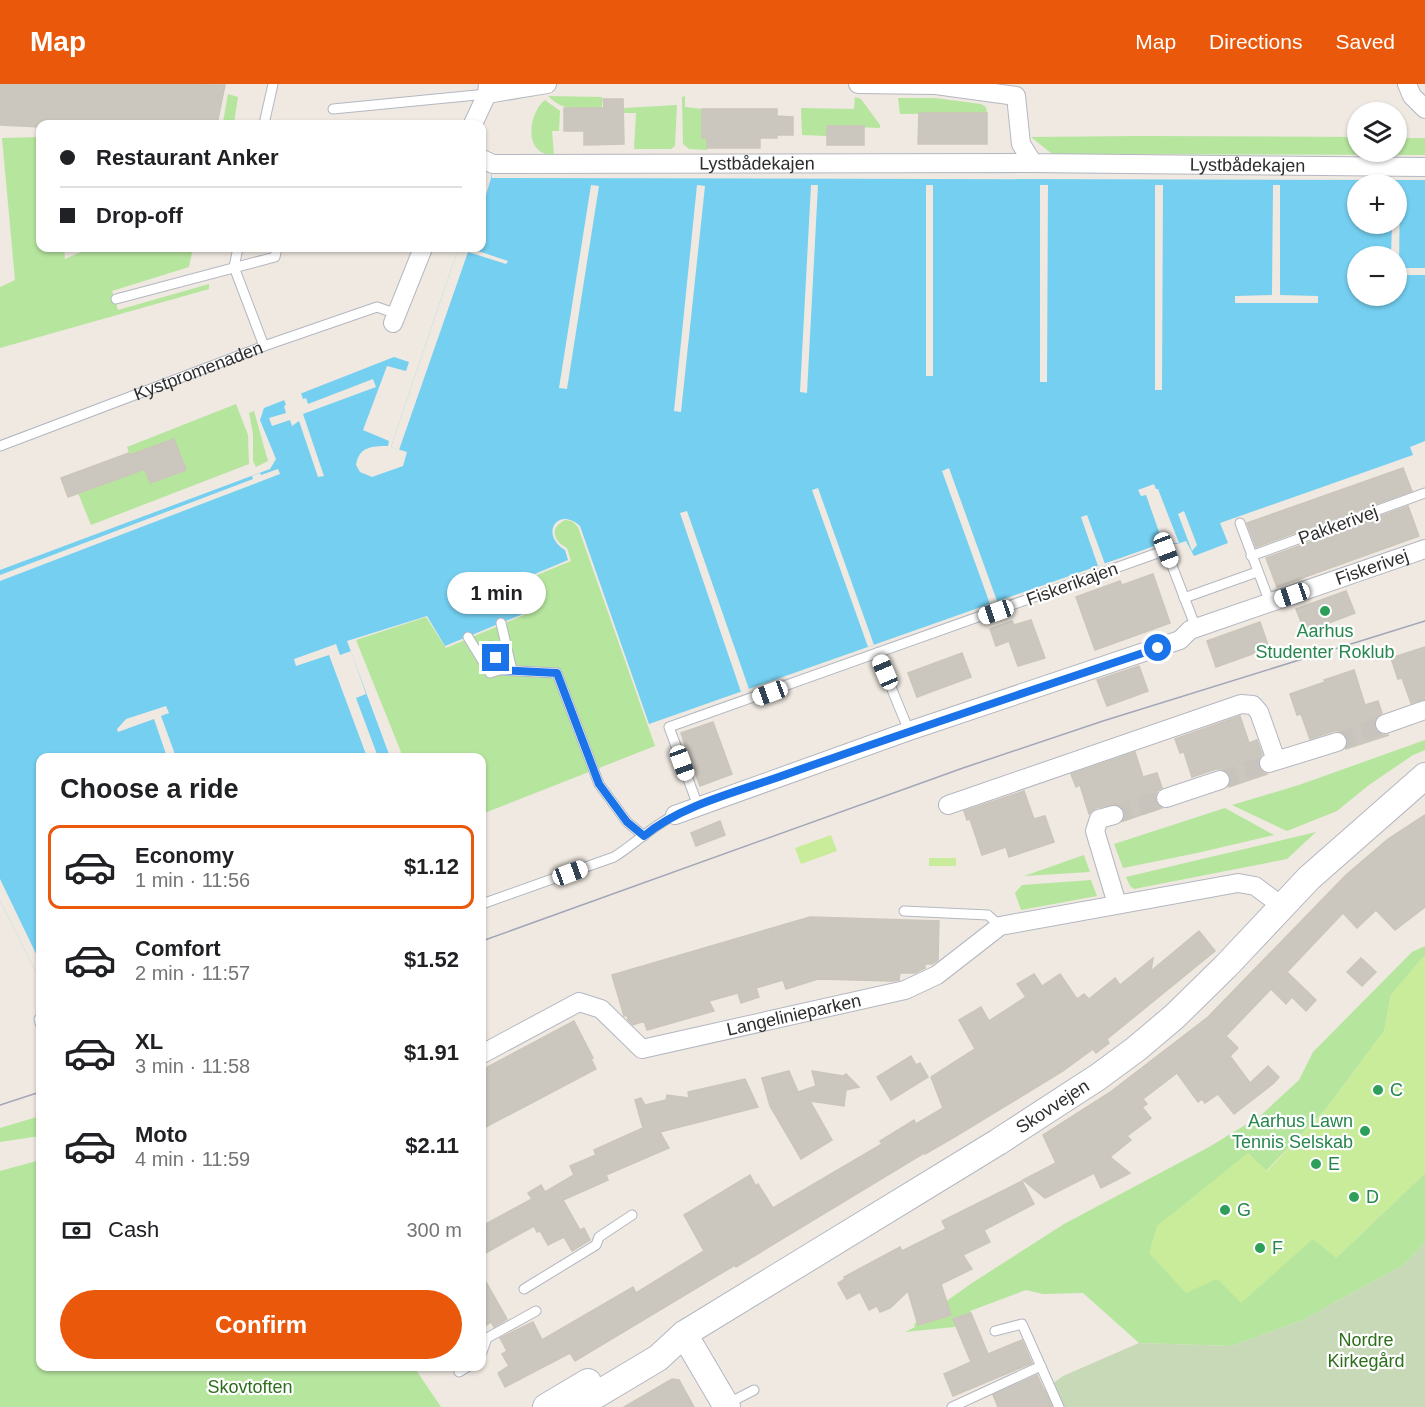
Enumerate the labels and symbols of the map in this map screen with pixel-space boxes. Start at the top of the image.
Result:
street label: Lystbådekajen [699,153,815,174]
street label: Lystbådekajen [1190,155,1305,176]
street label: Kystpromenaden [131,337,265,404]
street label: Pakkerivej [1296,501,1380,549]
car [1151,530,1181,570]
street label: Fiskerivej [1333,545,1411,589]
street label: Fiskerikajen [1023,558,1121,610]
callout: 1 min [446,571,546,613]
car [1272,581,1312,609]
car [976,598,1016,626]
marker: Aarhus Studenter Roklub [1318,604,1332,618]
place label: Aarhus Studenter Roklub [1255,621,1395,662]
route start [1144,634,1171,661]
route end [482,644,509,671]
car [870,652,900,692]
car [750,678,790,708]
car [667,743,697,783]
car [550,858,590,888]
street label: Langelinieparken [725,990,863,1040]
street label: Skovvejen [1012,1076,1093,1138]
place label: C [1390,1080,1403,1100]
marker: C [1371,1083,1385,1097]
place label: Aarhus Lawn Tennis Selskab [1232,1111,1353,1152]
marker: Aarhus Lawn Tennis Selskab [1358,1124,1372,1138]
place label: E [1328,1154,1340,1174]
marker: E [1309,1157,1323,1171]
place label: D [1366,1187,1379,1207]
marker: D [1347,1190,1361,1204]
place label: G [1237,1200,1251,1220]
marker: G [1218,1203,1232,1217]
place label: F [1272,1238,1283,1258]
marker: F [1253,1241,1267,1255]
park label: Nordre Kirkegård [1327,1330,1405,1371]
park label: Skovtoften [207,1377,293,1397]

